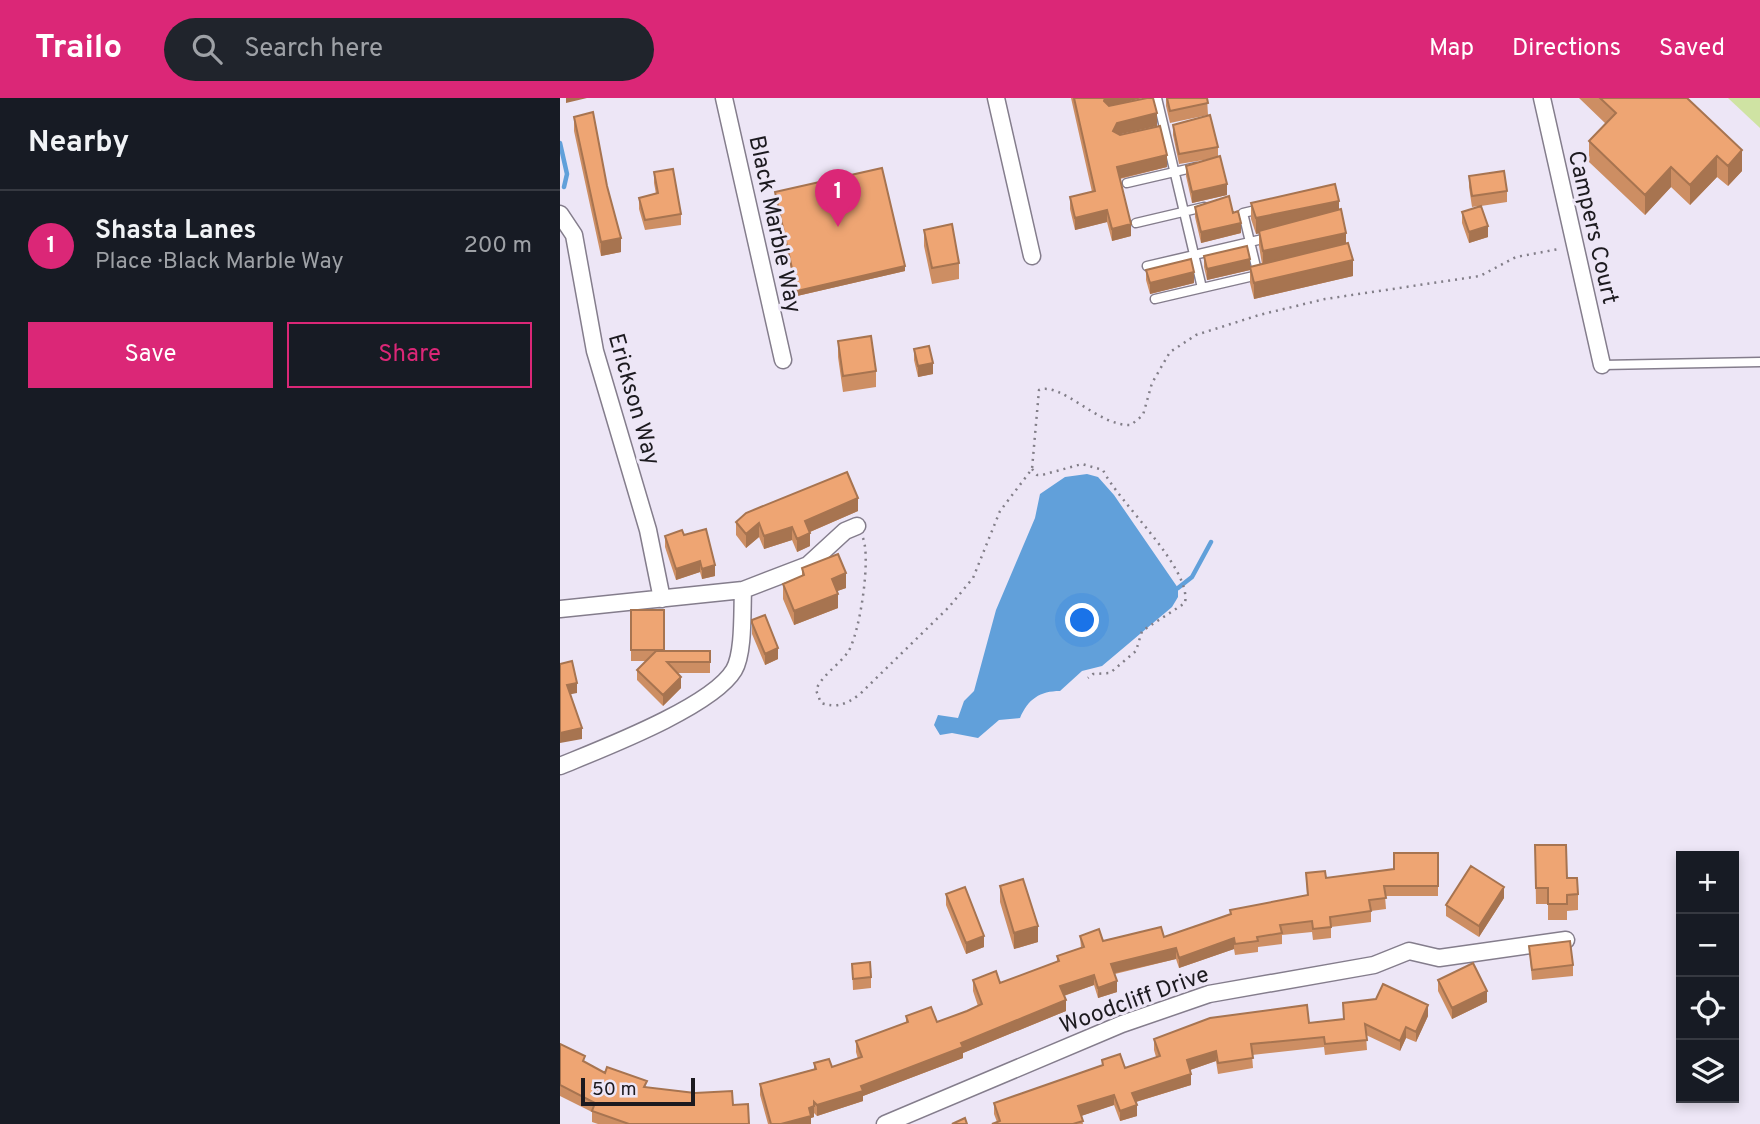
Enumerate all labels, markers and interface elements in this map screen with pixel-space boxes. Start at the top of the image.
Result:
search box [164,18,654,81]
text: Trailo [35,28,122,70]
icon: search [188,30,226,68]
text: Search here [244,33,383,66]
text: Map [1429,34,1474,64]
text: Directions [1512,34,1621,64]
text: Saved [1659,34,1725,64]
text: Nearby [28,125,129,162]
street label: Black Marble Way [741,133,807,316]
street label: Campers Court [1560,148,1623,307]
pin: 1 [815,169,861,227]
text: Shasta Lanes [95,215,256,248]
text: 1 [46,232,56,261]
text: 200 m [464,232,532,261]
text: Place · Black Marble Way [95,248,344,277]
button: Save [28,322,273,388]
button: Share [287,322,532,388]
street label: Erickson Way [600,330,665,469]
your location [1065,603,1099,637]
map controls [1676,851,1739,1103]
button: + [1676,851,1739,914]
button: − [1676,914,1739,977]
street label: Woodcliff Drive [1056,961,1214,1042]
button: locate [1676,977,1739,1040]
button: layers [1676,1040,1739,1103]
scale bar [581,1075,695,1107]
text: 50 m [592,1078,637,1102]

